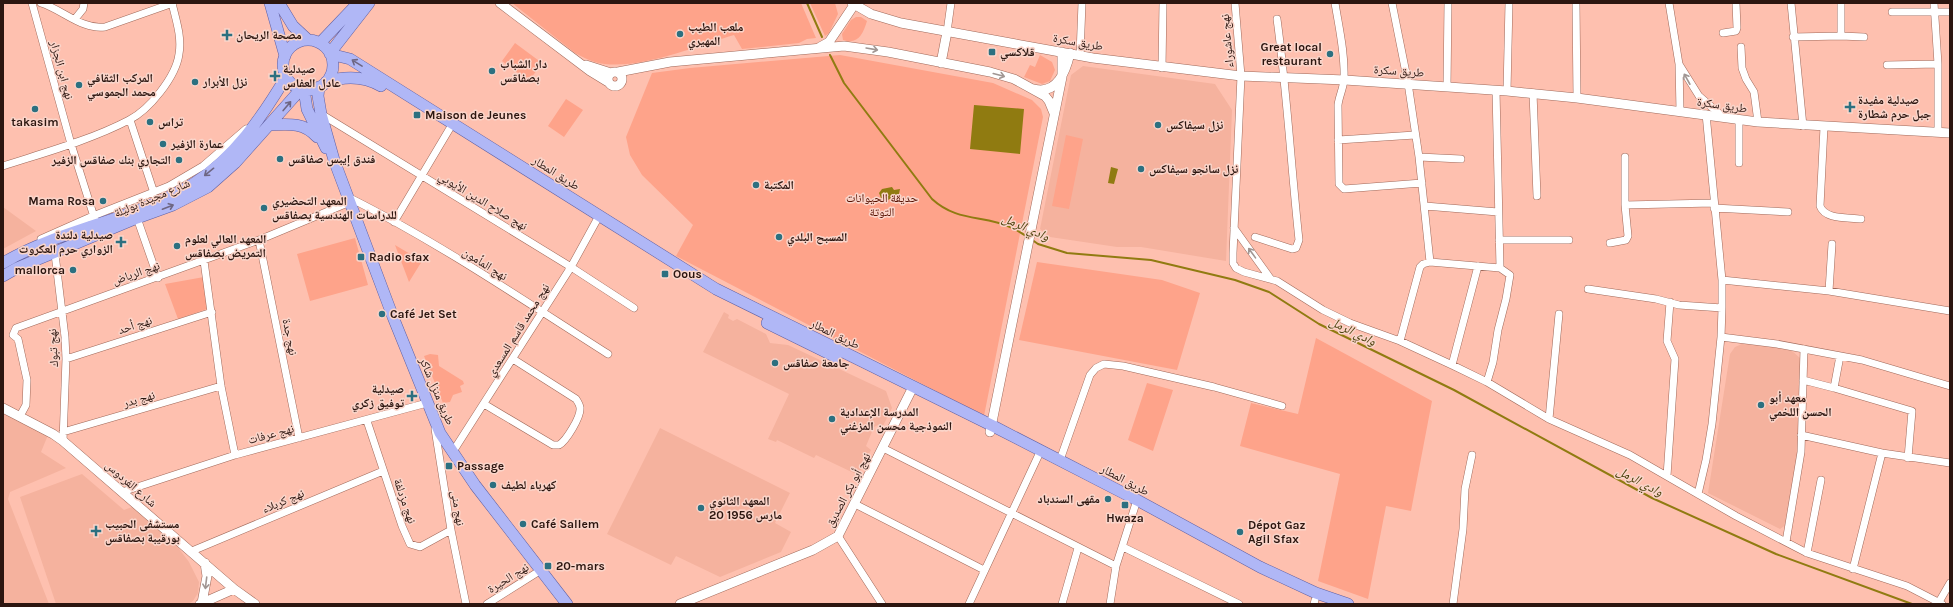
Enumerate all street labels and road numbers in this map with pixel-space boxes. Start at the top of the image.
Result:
street label: نهج عاشوراء [1218,13,1236,69]
street label: طريق سكرة [1052,31,1104,53]
street label: نهج ابن الجزار [47,38,77,101]
street label: طريق سكرة [1373,62,1425,80]
street label: طريق سكرة [1696,95,1748,116]
street label: طريق المطار [529,152,582,193]
street label: نهج صلاح الدين الأيوبي [434,169,530,236]
street label: شارع مجيدة بوليلة [112,176,193,221]
street label: نهج المأمون [460,245,510,283]
street label: نهج الرياض [110,258,162,288]
street label: نهج محمد قاسم المسعدي [484,281,555,381]
street label: نهج أحد [116,313,154,337]
street label: طريق المطار [807,316,862,352]
street label: نهج جدة [280,318,300,356]
street label: نهج تبوك [45,328,61,368]
street label: طريق منزل شاكر [416,354,458,427]
street label: نهج بدر [121,388,157,411]
street label: نهج عرفات [247,421,295,447]
street label: نهج أبو بكر الصديق [823,450,874,530]
street label: شارع الفردوس [102,458,160,511]
street label: طريق المطار [1097,461,1152,499]
street label: نهج مزدلفة [391,477,419,525]
street label: نهج كربلاء [260,486,306,516]
street label: نهج منى [448,489,468,527]
street label: نهج الحيرة [485,560,531,596]

